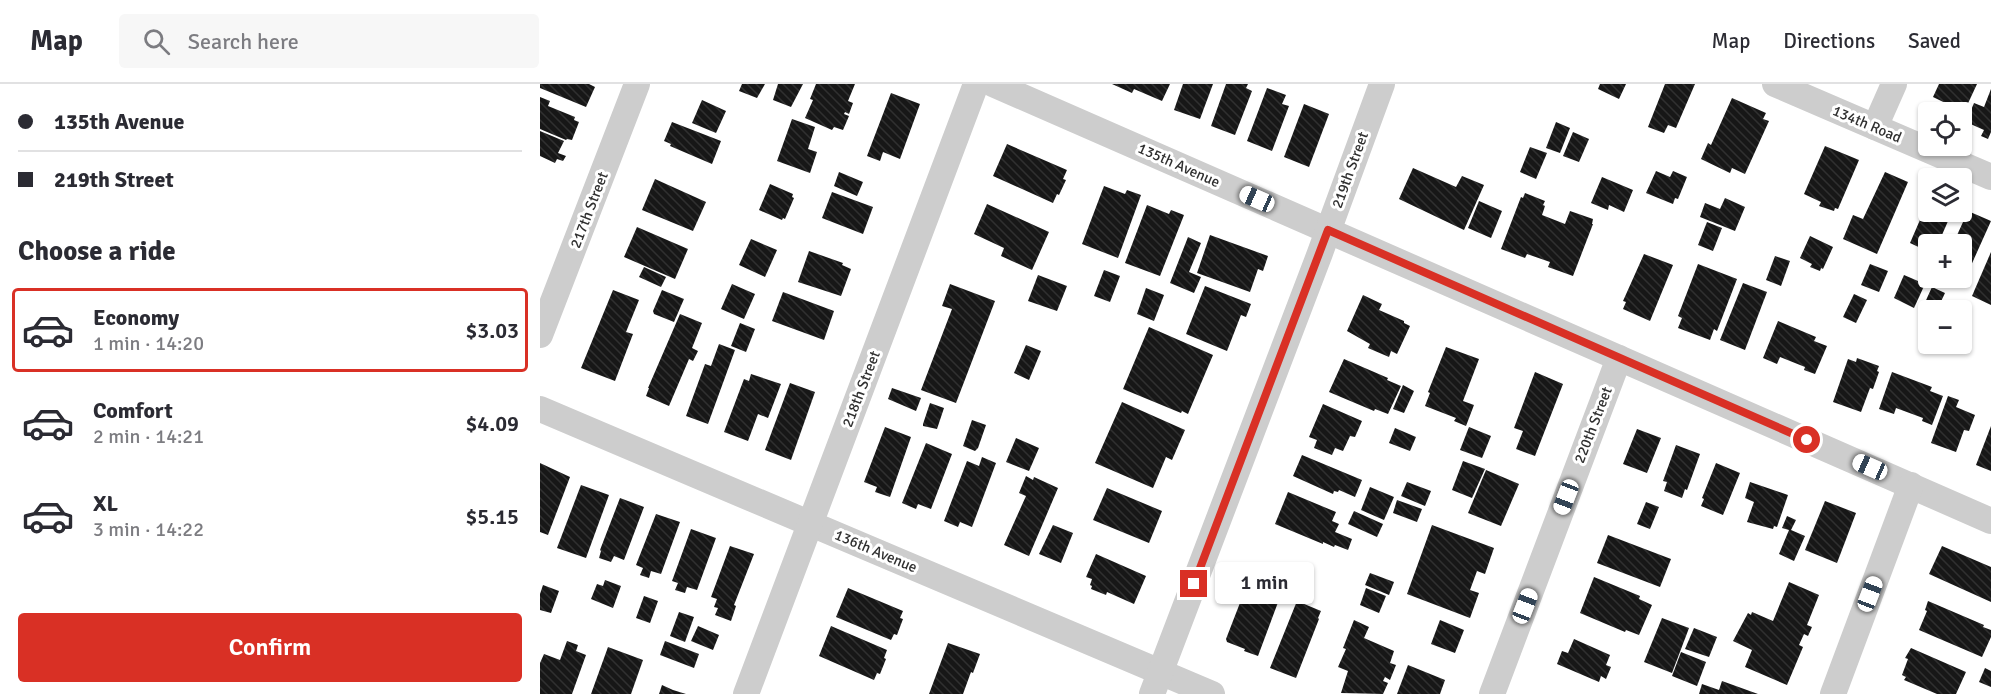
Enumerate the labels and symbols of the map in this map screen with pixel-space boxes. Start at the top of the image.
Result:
street label: 134th Road [1830,101,1904,147]
street label: 219th Street [1328,129,1372,211]
street label: 135th Avenue [1135,139,1223,191]
street label: 217th Street [566,169,612,251]
car [1237,183,1277,215]
street label: 218th Street [838,348,884,430]
street label: 220th Street [1570,384,1616,466]
route start [1793,426,1820,453]
car [1850,451,1890,483]
car [1551,477,1581,517]
street label: 136th Avenue [832,526,920,576]
callout: 1 min [1215,563,1314,605]
route end [1180,570,1207,597]
car [1855,574,1885,614]
car [1510,586,1540,626]

